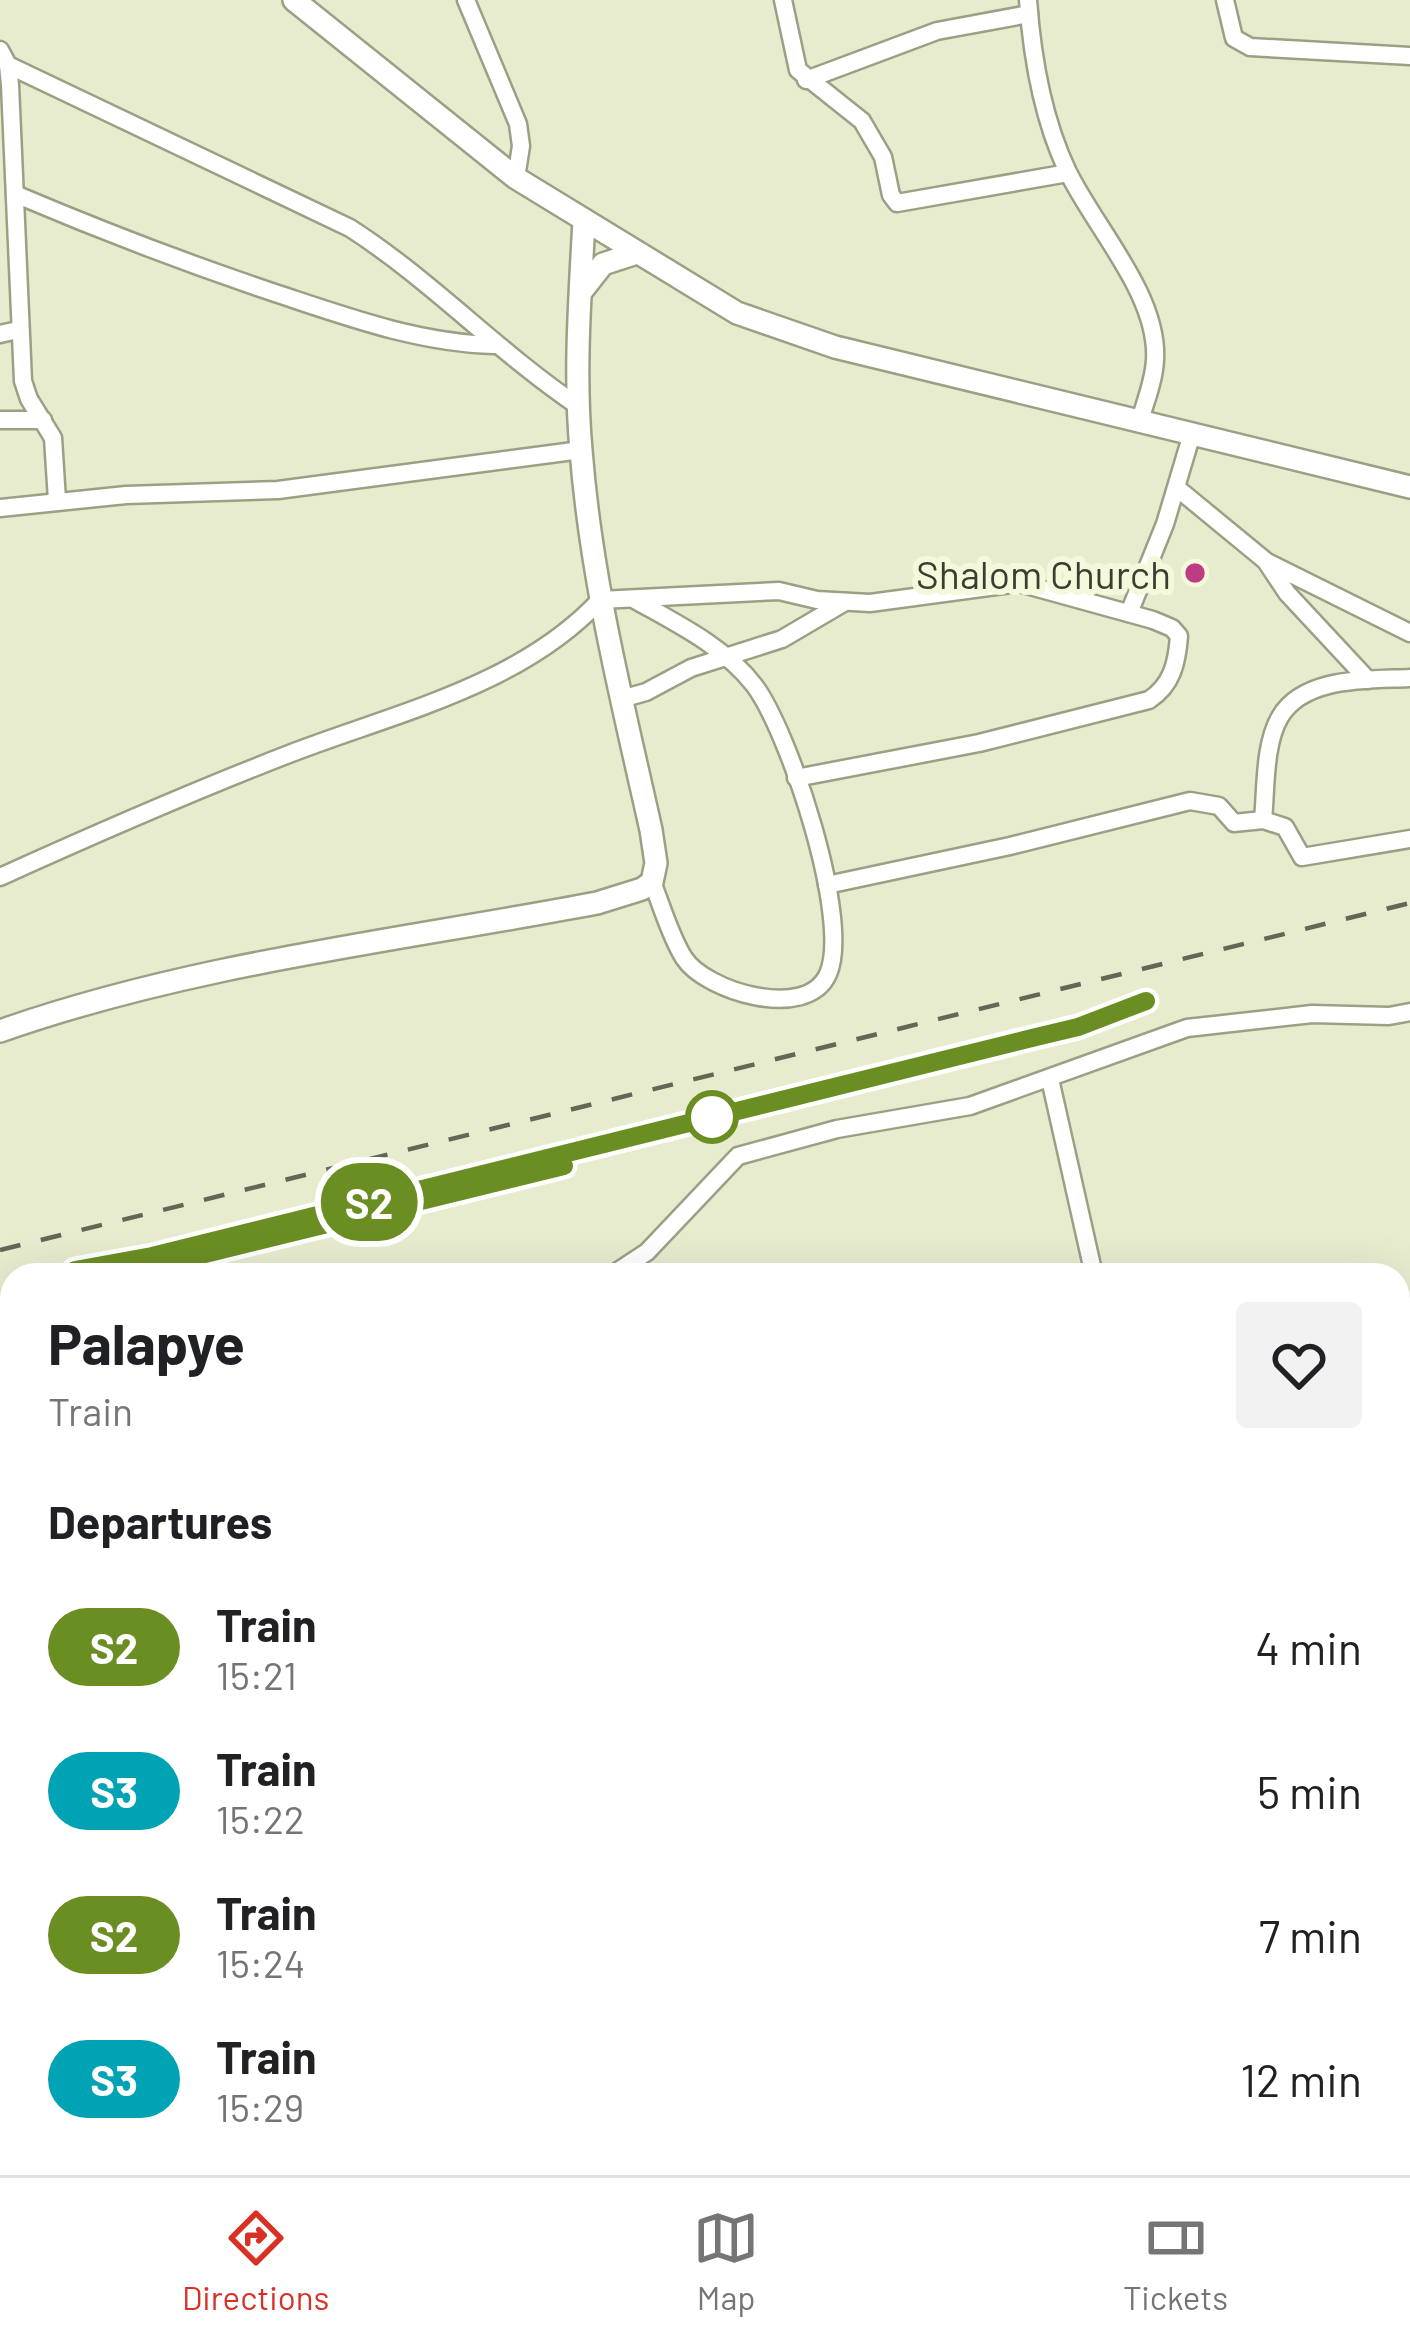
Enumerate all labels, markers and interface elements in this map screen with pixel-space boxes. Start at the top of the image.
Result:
place label: Shalom Church [916,550,1171,597]
marker: Shalom Church [1182,560,1208,586]
unlabelled marker [687,1092,737,1142]
line badge: S2 [315,1163,423,1241]
text: S2 [345,1177,393,1227]
button: heart [1236,1302,1362,1428]
text: Palapye [48,1308,245,1376]
text: Train [48,1387,133,1434]
text: Departures [48,1494,272,1548]
text: Train [216,1597,317,1651]
text: 4 min [1255,1620,1362,1674]
text: S2 [90,1622,138,1672]
text: 15:21 [216,1651,297,1698]
text: Train [216,1741,317,1795]
text: 5 min [1257,1764,1362,1818]
text: S3 [90,1766,138,1816]
text: 15:22 [216,1795,305,1842]
text: Train [216,1885,317,1939]
text: 7 min [1259,1908,1362,1962]
text: S2 [90,1910,138,1960]
text: 15:24 [216,1939,305,1986]
text: Train [216,2029,317,2083]
text: 12 min [1240,2052,1362,2106]
text: S3 [90,2054,138,2104]
text: 15:29 [216,2083,304,2130]
tab: Directions [182,2205,329,2317]
tab: Map [693,2205,759,2317]
tab: Tickets [1123,2205,1228,2317]

